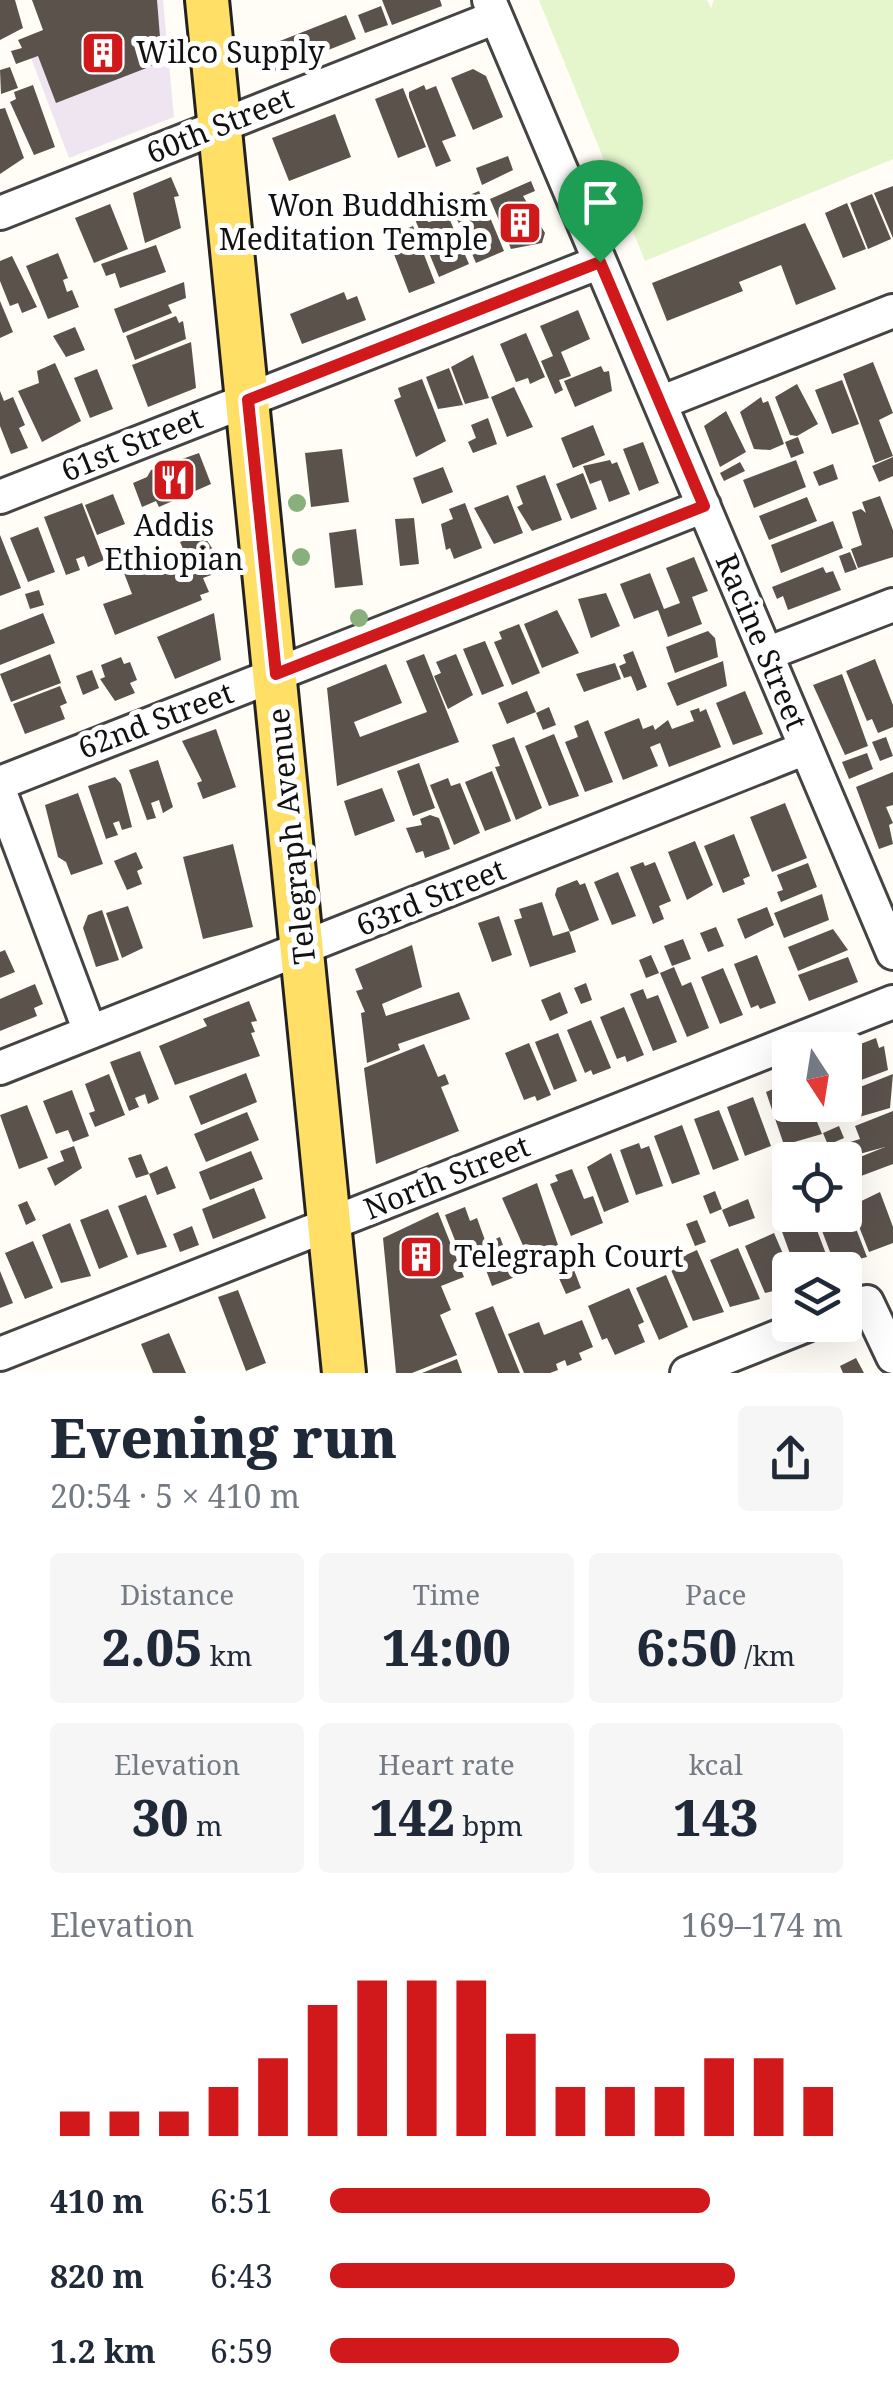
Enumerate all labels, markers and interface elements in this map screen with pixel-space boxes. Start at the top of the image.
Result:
building icon: Wilco Supply [80,30,126,76]
place label: Wilco Supply [136,31,325,72]
street label: 60th Street [140,77,299,173]
pin [558,160,643,263]
icon: arrive [573,175,628,230]
place label: Won Buddhism Meditation Temple [219,184,488,259]
building icon: Won Buddhism Meditation Temple [497,200,543,246]
street label: 61st Street [55,397,208,491]
restaurant icon: Addis Ethiopian [151,457,197,503]
place label: Addis Ethiopian [104,504,244,579]
street label: Racine Street [707,547,818,736]
street label: 62nd Street [72,671,239,768]
street label: Telegraph Avenue [257,706,324,966]
street label: 63rd Street [350,848,511,945]
north arrow [772,1032,862,1122]
map controls [772,1032,862,1342]
street label: North Street [357,1125,535,1228]
button: locate [772,1142,862,1232]
building icon: Telegraph Court [398,1234,444,1280]
place label: Telegraph Court [454,1235,684,1276]
button: layers [772,1252,862,1342]
text: Evening run [50,1399,397,1474]
button: share [738,1406,843,1511]
text: 20:54 · 5 × 410 m [50,1474,300,1517]
text: Distance [120,1575,234,1613]
text: Time [413,1575,480,1613]
text: Pace [685,1575,747,1613]
text: 2.05 [102,1613,202,1681]
text: 14:00 [382,1613,511,1681]
text: 6:50 [636,1613,737,1681]
text: km [202,1636,253,1674]
text: /km [737,1636,795,1674]
text: Elevation [114,1745,240,1783]
text: Heart rate [378,1745,515,1783]
text: kcal [689,1745,743,1783]
text: 30 [132,1783,189,1851]
text: 142 [370,1783,455,1851]
text: 143 [673,1783,758,1851]
text: m [189,1806,222,1844]
text: bpm [455,1806,523,1844]
text: Elevation [50,1903,194,1946]
text: 169–174 m [681,1903,843,1946]
text: 410 m [50,2179,144,2222]
text: 6:51 [210,2179,273,2222]
text: 820 m [50,2254,144,2297]
text: 6:43 [210,2254,273,2297]
text: 1.2 km [50,2329,156,2372]
text: 6:59 [210,2329,273,2372]

